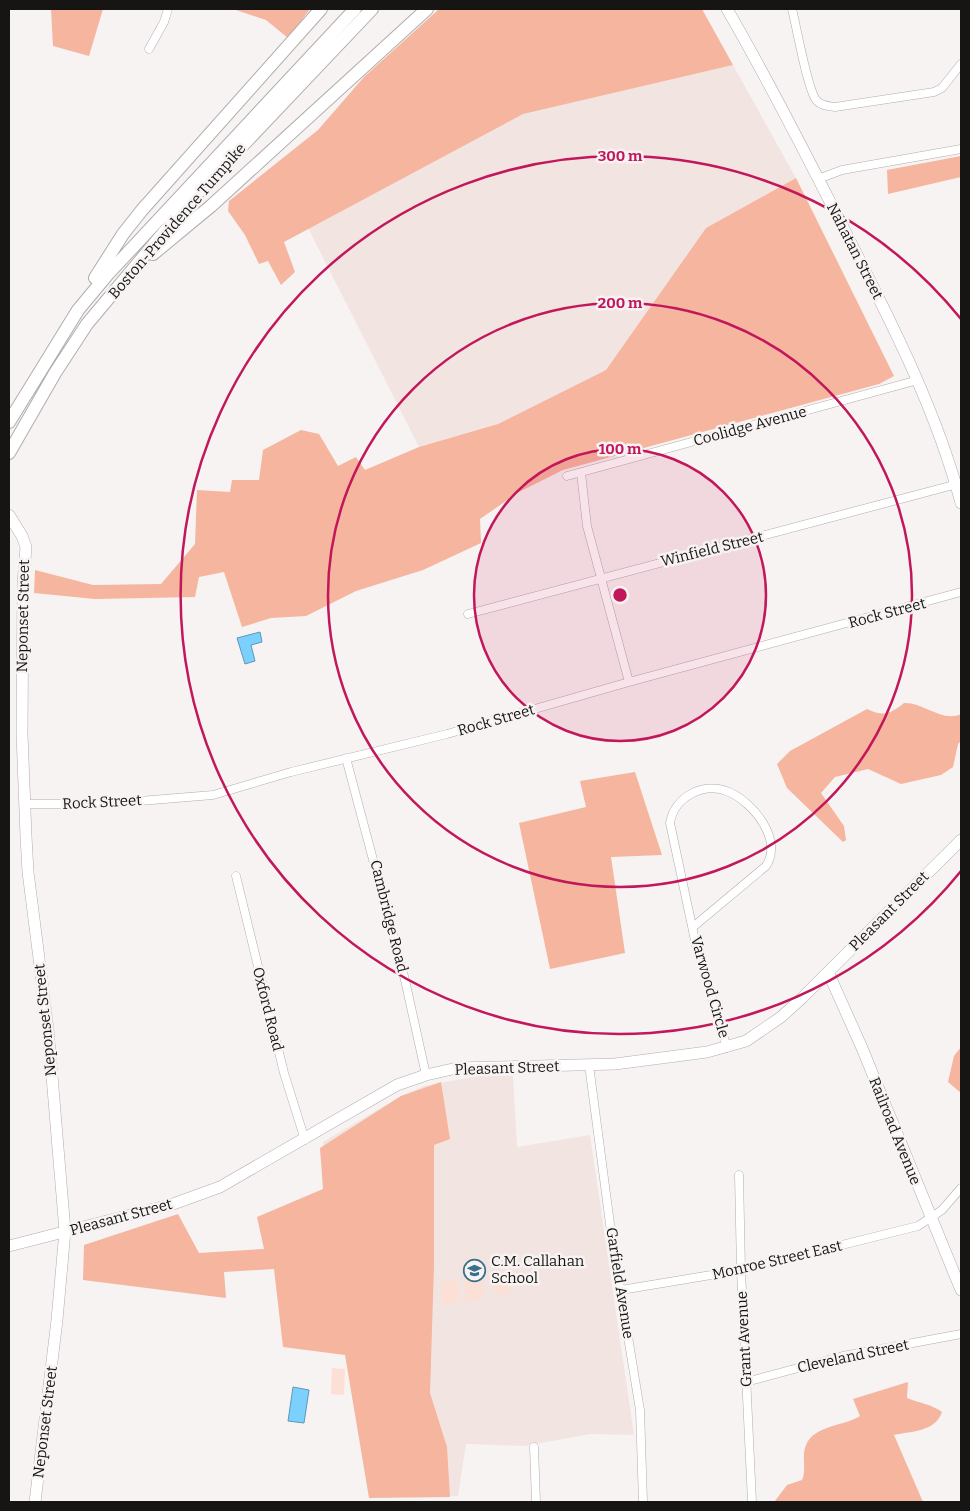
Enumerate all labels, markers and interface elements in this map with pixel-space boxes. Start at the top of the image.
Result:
street label: Boston-Providence Turnpike [105,140,249,302]
text: 300 m [598,147,643,165]
street label: Nahatan Street [823,200,887,303]
text: 200 m [598,294,643,312]
street label: Coolidge Avenue [691,402,809,450]
text: 100 m [599,440,642,458]
street label: Winfield Street [659,527,766,570]
street label: Neponset Street [13,559,33,673]
centre of rings [611,586,629,604]
street label: Rock Street [846,594,928,632]
street label: Rock Street [455,700,537,740]
street label: Rock Street [62,791,143,813]
street label: Cambridge Road [366,858,412,974]
street label: Pleasant Street [845,867,933,955]
street label: Varwood Circle [687,934,733,1040]
street label: Neponset Street [30,962,60,1077]
street label: Oxford Road [249,965,287,1053]
street label: Pleasant Street [454,1057,560,1079]
street label: Railroad Avenue [865,1075,925,1187]
street label: Pleasant Street [68,1195,175,1239]
street label: Garfield Avenue [602,1226,638,1340]
street label: Monroe Street East [710,1236,844,1284]
place label: C.M. Callahan School [491,1252,585,1287]
school or university icon: C.M. Callahan School [463,1258,487,1282]
street label: Grant Avenue [732,1291,756,1387]
street label: Cleveland Street [796,1335,911,1377]
street label: Neponset Street [29,1364,61,1479]

